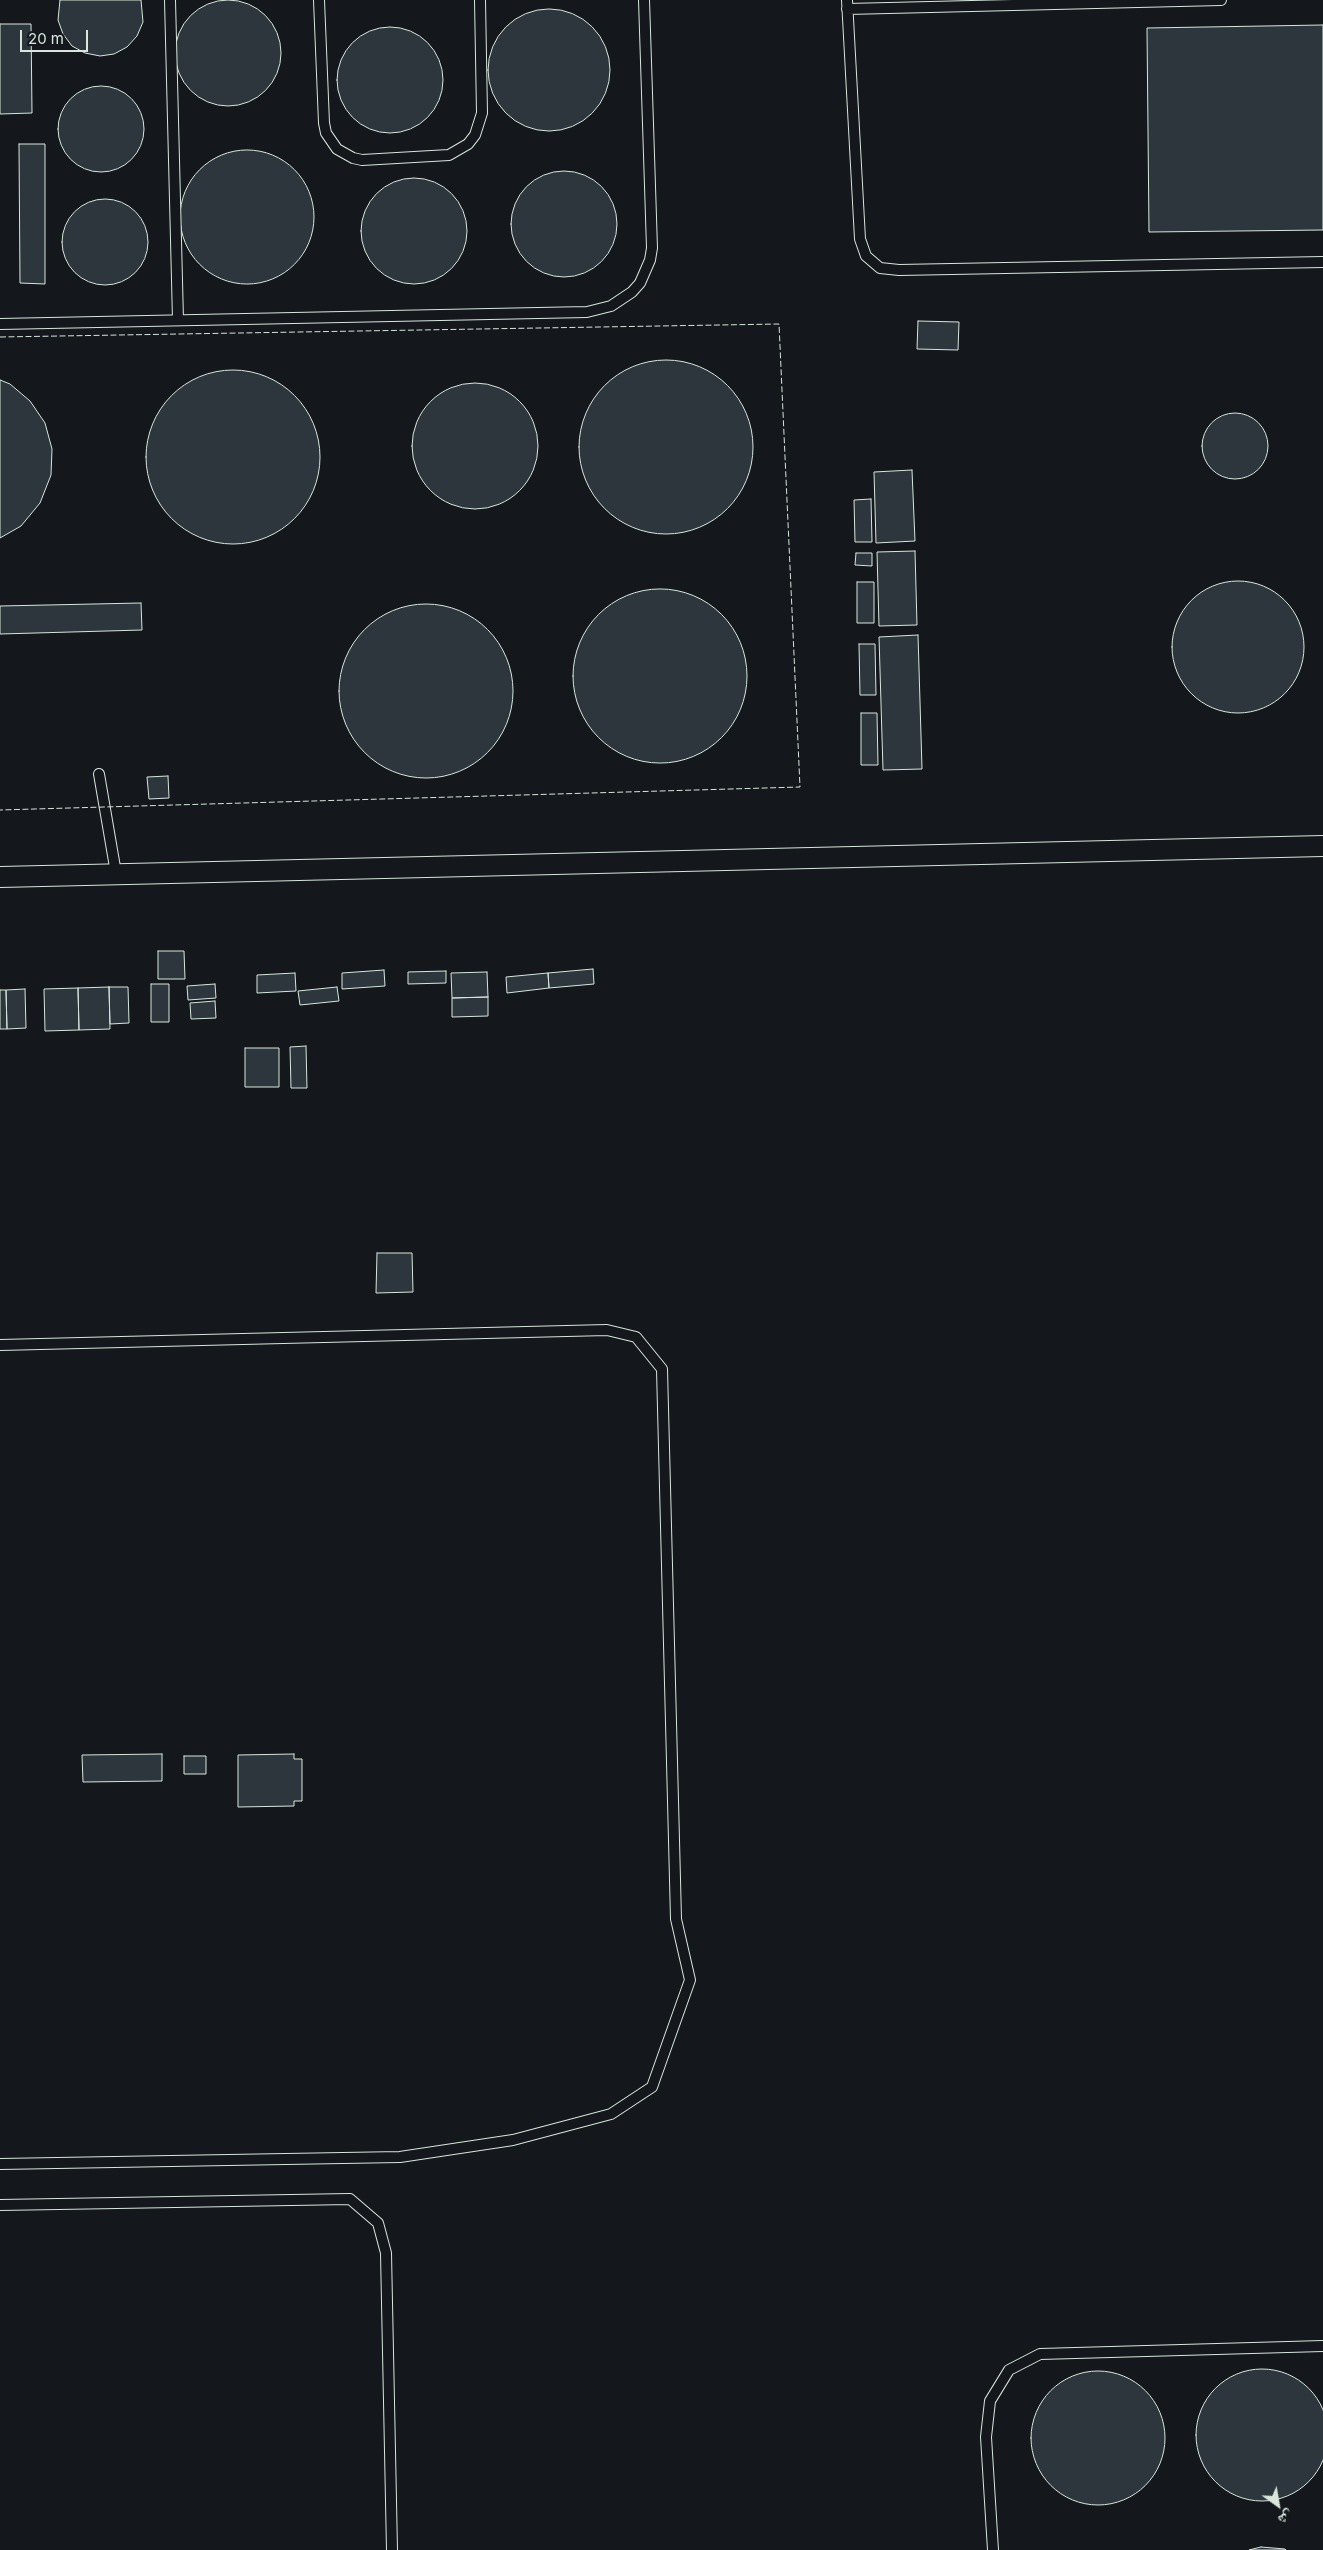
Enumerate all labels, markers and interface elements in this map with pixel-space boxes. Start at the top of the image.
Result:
scale bar [22,20,90,52]
text: 20 m [28,29,64,48]
north arrow [1253,2480,1303,2530]
text: ش [1275,2507,1297,2529]

